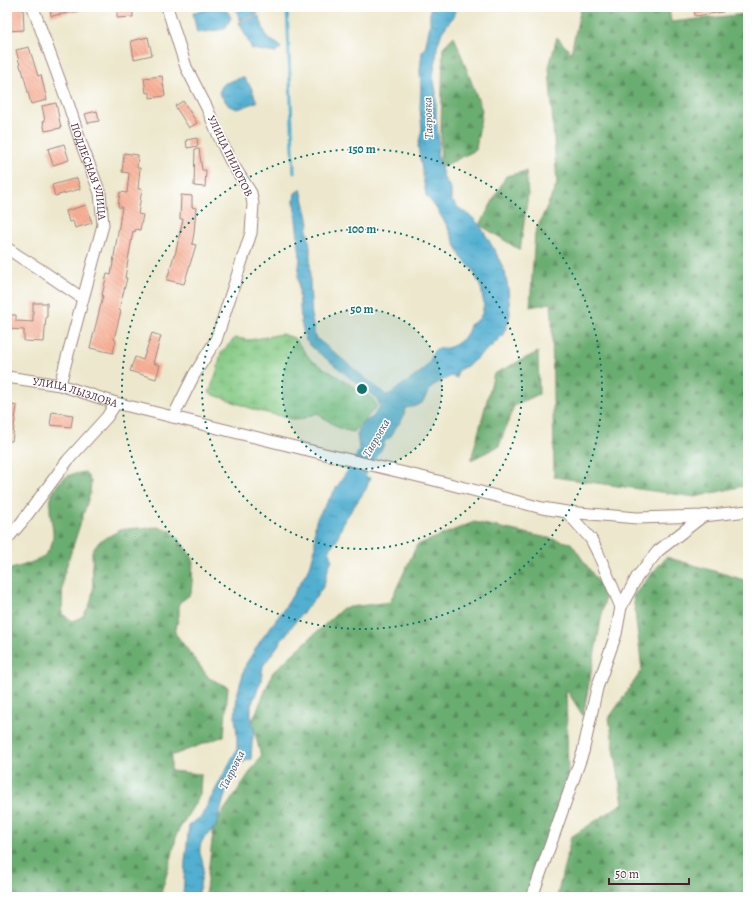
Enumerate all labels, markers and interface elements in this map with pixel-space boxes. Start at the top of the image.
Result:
water label: Тавровка [419,96,437,139]
street label: УЛИЦА ПИЛОТОВ [204,113,256,199]
street label: ПОДЛЕСНАЯ УЛИЦА [67,121,110,221]
text: 150 m [348,141,376,157]
text: 100 m [348,221,376,237]
text: 50 m [350,301,374,317]
street label: УЛИЦА ЛЫЗЛОВА [32,373,120,411]
centre of rings [355,382,369,396]
water label: Тавровка [359,415,394,460]
water label: Тавровка [215,747,249,792]
scale bar [609,860,689,886]
text: 50 m [615,866,639,882]

